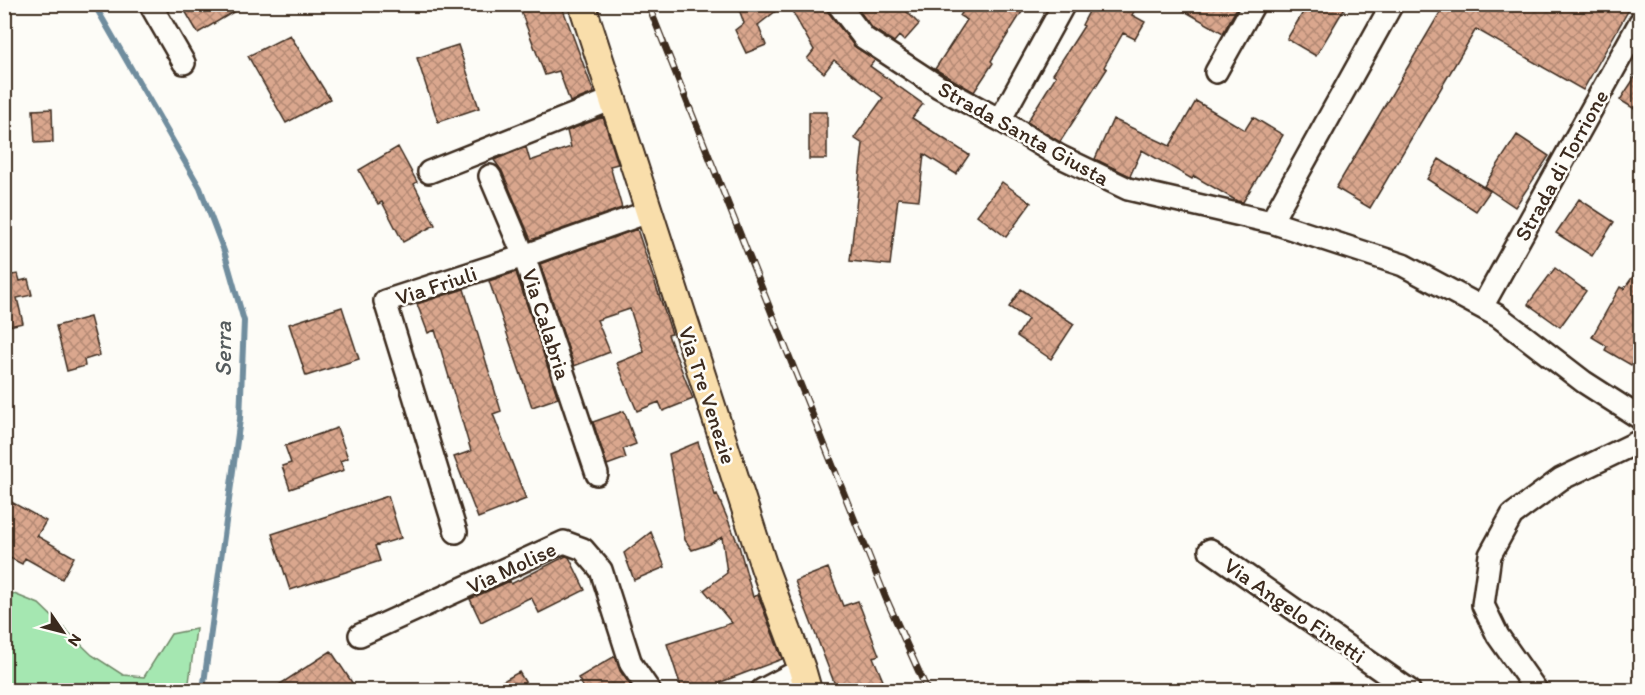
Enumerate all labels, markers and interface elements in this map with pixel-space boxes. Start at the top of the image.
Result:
street label: Strada Santa Giusta [933,75,1115,192]
street label: Strada di Torrione [1509,85,1614,246]
street label: Via Friuli [392,260,480,311]
street label: Via Calabria [516,265,577,383]
water label: Serra [208,320,237,377]
street label: Via Tre Venezie [673,323,742,467]
street label: Via Molise [462,535,560,600]
street label: Via Angelo Finetti [1219,552,1371,669]
north arrow [33,602,93,662]
text: N [64,630,86,650]

